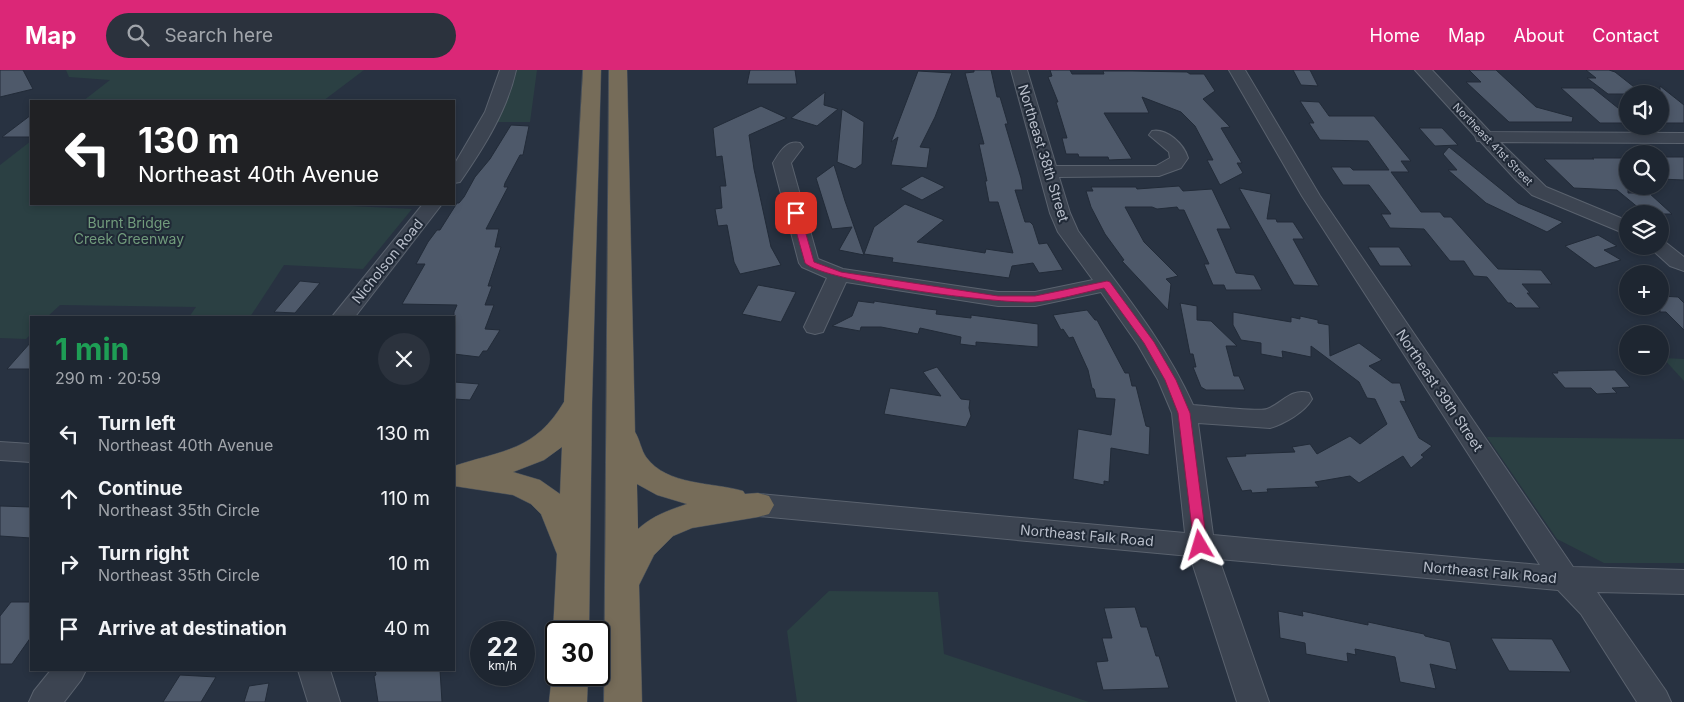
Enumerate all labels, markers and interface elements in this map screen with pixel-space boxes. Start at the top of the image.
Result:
search box [106,13,456,58]
text: Map [25,21,76,50]
icon: search [124,21,152,49]
text: Search here [164,24,273,47]
text: Home [1370,25,1420,46]
text: Map [1448,25,1485,46]
text: About [1513,25,1564,46]
text: Contact [1592,25,1659,46]
street label: Northeast 38th Street [1015,82,1073,224]
map controls [1619,85,1669,375]
button: sound [1619,85,1669,135]
street label: Northeast 41st Street [1450,100,1536,188]
text: 130 m [138,119,240,161]
icon: left [55,120,120,185]
button: search [1619,145,1669,195]
text: Northeast 40th Avenue [138,161,379,187]
pin [775,192,817,234]
icon: arrive [782,199,810,227]
button: layers [1619,205,1669,255]
park label: Burnt Bridge Creek Greenway [74,214,184,247]
street label: Nicholson Road [348,215,426,307]
button: + [1619,265,1669,315]
button: − [1619,325,1669,375]
street label: Northeast 39th Street [1393,326,1487,454]
text: 1 min [55,331,129,367]
button: close [378,333,430,385]
text: 290 m · 20:59 [55,368,161,388]
text: Turn left [98,412,176,435]
icon: left [55,420,83,448]
text: 130 m [377,422,430,445]
text: Northeast 40th Avenue [98,435,273,455]
text: Continue [98,477,183,500]
icon: ahead [55,485,83,513]
text: 110 m [381,487,430,510]
text: Northeast 35th Circle [98,500,260,520]
position arrow [1173,518,1225,570]
street label: Northeast Falk Road [1020,521,1154,549]
text: Turn right [98,542,189,565]
icon: right [55,550,83,578]
text: 10 m [388,552,430,575]
street label: Northeast Falk Road [1423,558,1557,586]
text: Northeast 35th Circle [98,565,260,585]
icon: arrive [55,615,83,643]
text: Arrive at destination [98,617,287,640]
text: 40 m [384,617,430,640]
speed limit sign: 30 [545,621,610,686]
text: 22 [487,632,518,662]
text: km/h [488,658,517,673]

